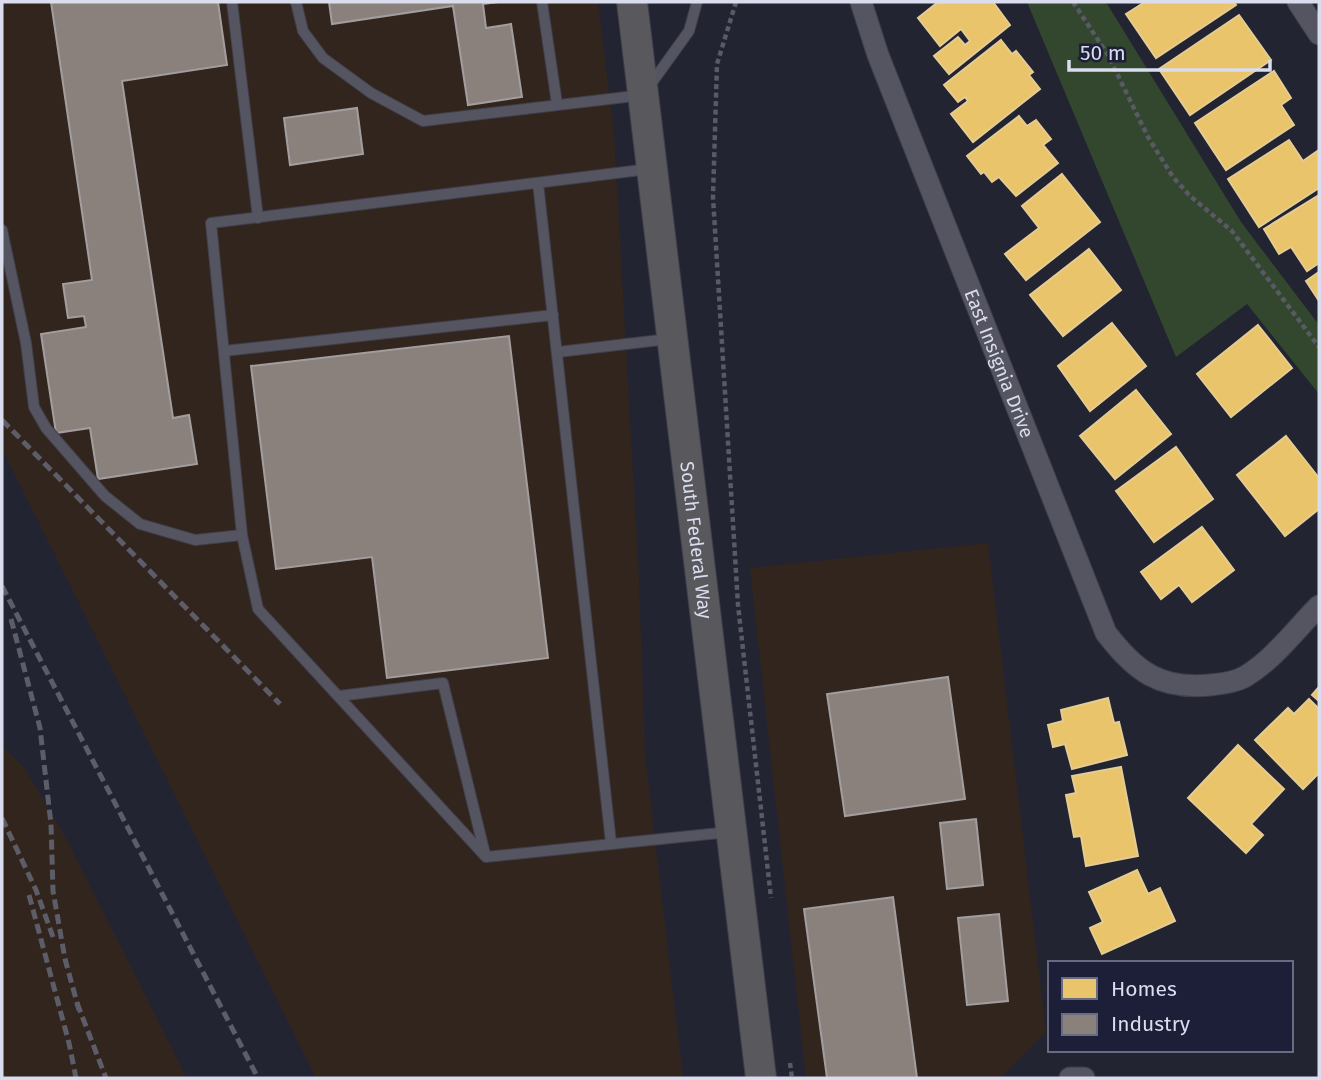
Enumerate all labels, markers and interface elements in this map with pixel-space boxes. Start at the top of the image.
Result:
scale bar [1069,28,1270,72]
text: 50 m [1080,40,1126,66]
street label: East Insignia Drive [960,285,1039,441]
street label: South Federal Way [676,460,717,621]
legend [1048,961,1293,1052]
text: Homes [1111,976,1177,1002]
text: Industry [1111,1011,1191,1037]

